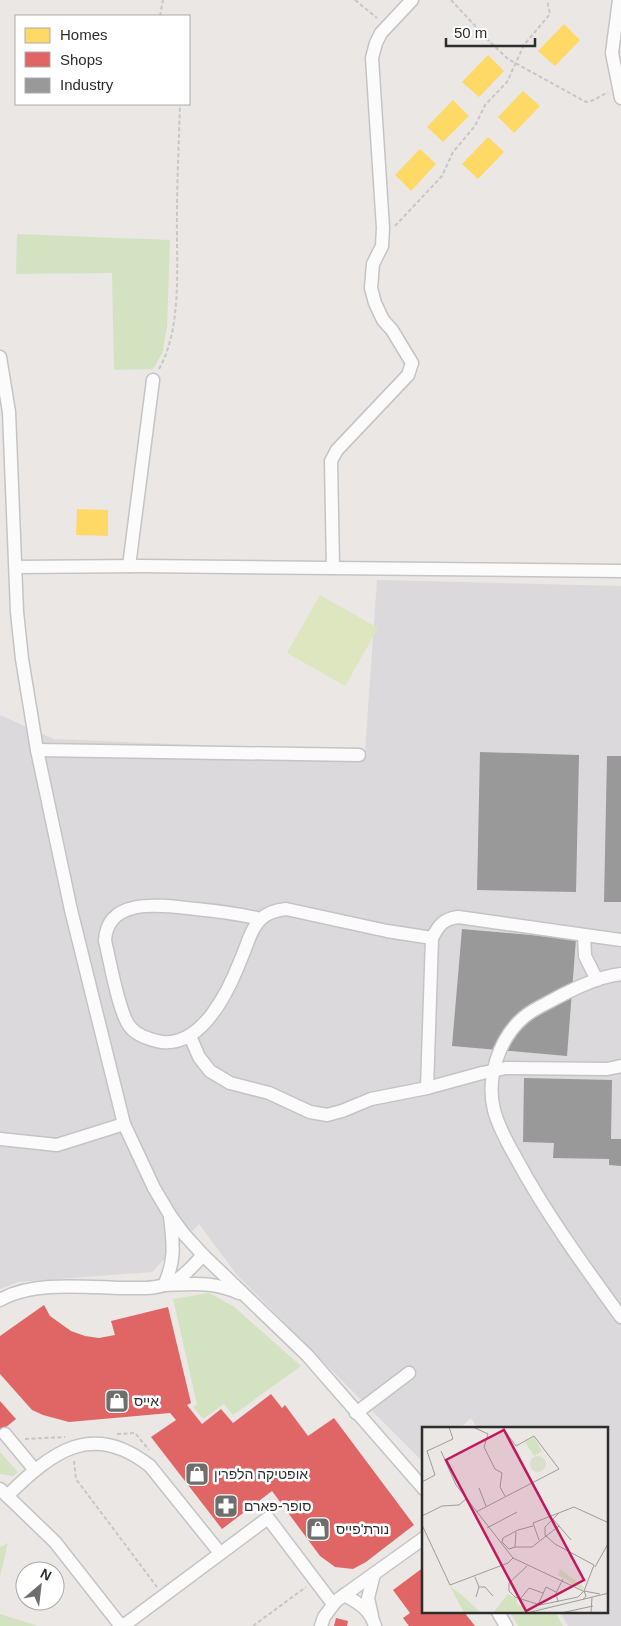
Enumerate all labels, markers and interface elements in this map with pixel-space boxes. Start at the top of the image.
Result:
legend [15,15,190,105]
scale bar [446,15,535,47]
text: 50 m [454,24,487,41]
text: Homes [60,26,108,43]
text: Shops [60,51,103,68]
text: Industry [60,76,114,93]
shop icon: אייס [104,1388,130,1414]
place label: אייס [134,1393,159,1409]
inset map [422,1427,608,1614]
shop icon: אופטיקה הלפרין [184,1461,210,1487]
place label: אופטיקה הלפרין [214,1466,308,1482]
pharmacy icon: סופר-פארם [213,1493,239,1519]
place label: סופר-פארם [244,1498,311,1514]
shop icon: נורת'פייס [305,1516,331,1542]
place label: נורת'פייס [336,1521,389,1537]
north arrow [15,1561,65,1611]
text: N [38,1565,54,1584]

